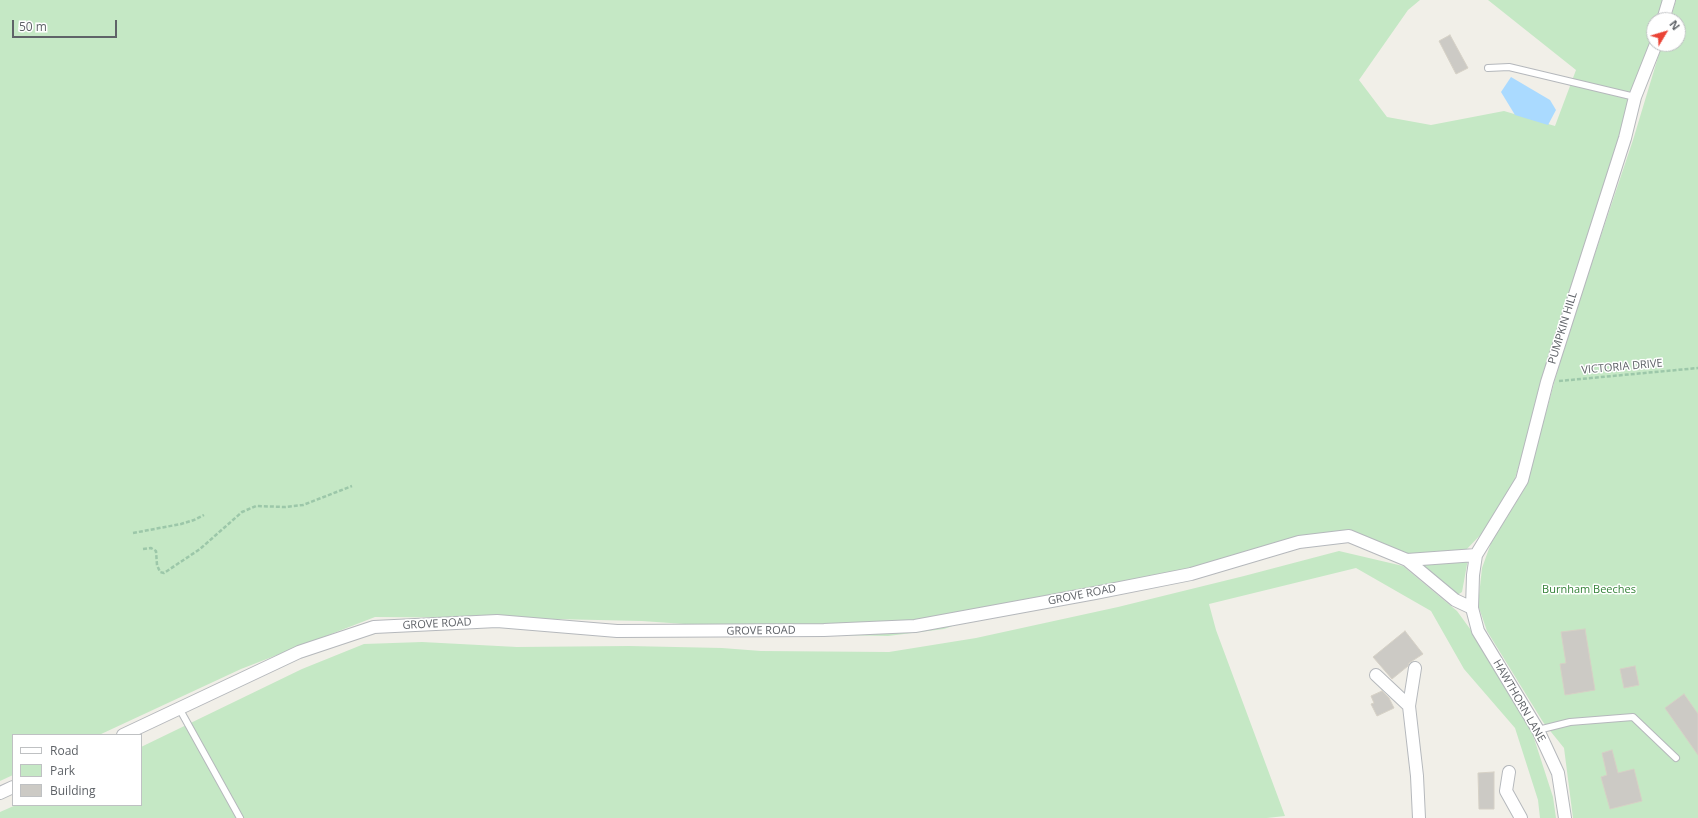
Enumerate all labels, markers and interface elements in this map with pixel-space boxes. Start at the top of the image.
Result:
scale bar [14,12,119,38]
north arrow [1646,12,1686,52]
text: N [1666,17,1684,33]
text: 50 m [19,18,47,35]
street label: PUMPKIN HILL [1546,290,1580,366]
street label: VICTORIA DRIVE [1581,357,1663,377]
street label: GROVE ROAD [1047,582,1117,608]
park label: Burnham Beeches [1542,583,1636,597]
street label: GROVE ROAD [402,616,472,632]
street label: GROVE ROAD [726,624,796,638]
street label: HAWTHORN LANE [1490,657,1548,745]
legend [12,734,142,806]
text: Road [50,742,79,759]
text: Park [50,762,75,779]
text: Building [50,782,95,799]

